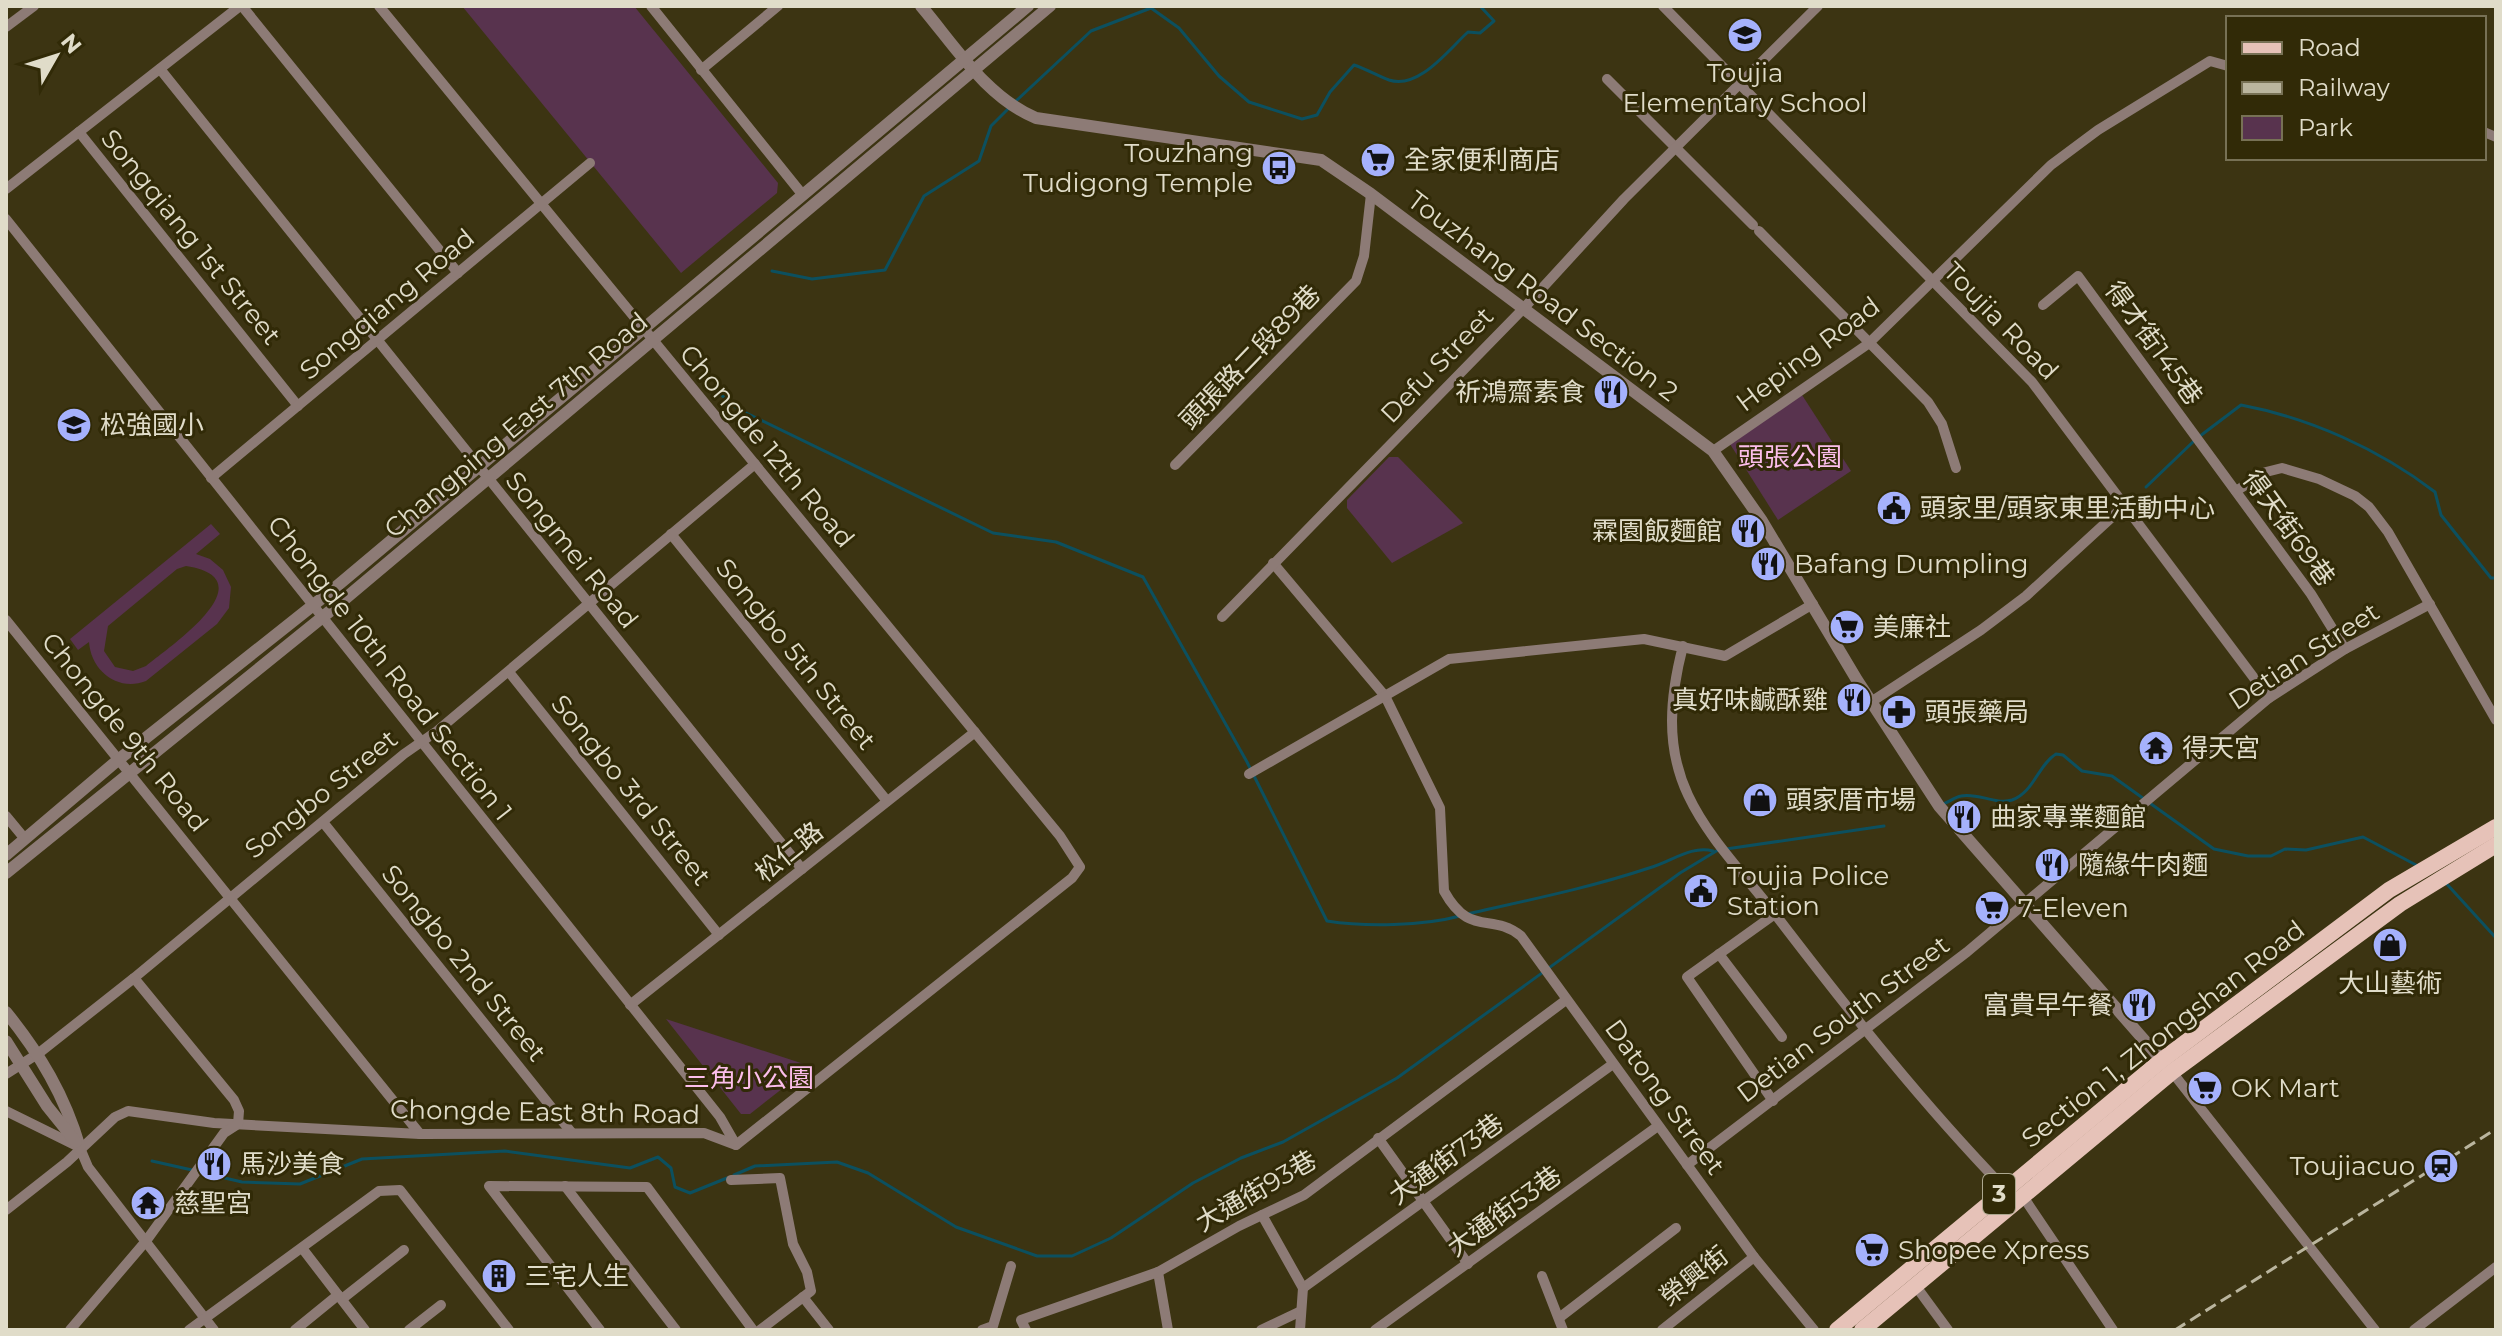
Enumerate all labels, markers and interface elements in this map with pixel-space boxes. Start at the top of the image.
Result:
north arrow [16,16,96,96]
school or university icon: Toujia Elementary School [1726,16,1764,54]
legend [2226,16,2486,160]
text: N [55,28,87,59]
text: Road [2298,33,2361,62]
place label: Toujia Elementary School [1622,57,1868,119]
text: Railway [2298,73,2390,102]
text: Park [2298,113,2353,142]
street label: Songqiang 1st Street [94,123,288,351]
place label: Touzhang Tudigong Temple [1023,137,1253,199]
supermarket icon: 全家便利商店 [1359,141,1397,179]
place label: 全家便利商店 [1404,144,1560,176]
bus stop icon: Touzhang Tudigong Temple [1260,149,1298,187]
street label: Touzhang Road Section 2 [1402,184,1684,408]
street label: Songqiang Road [293,222,481,386]
street label: Toujia Road [1937,255,2065,387]
street label: 得才街145巷 [2098,275,2210,411]
street label: 頭張路二段89巷 [1173,278,1327,436]
street label: Heping Road [1730,290,1886,418]
street label: Defu Street [1374,300,1500,430]
street label: Changping East 7th Road [378,305,654,545]
street label: Chongde 12th Road [673,338,861,554]
restaurant icon: 祈鴻齋素食 [1592,373,1630,411]
place label: 祈鴻齋素食 [1455,376,1585,408]
school or university icon: 松強國小 [55,406,93,444]
place label: 松強國小 [100,409,204,441]
park label: 頭張公園 [1738,441,1842,473]
street label: 得天街69巷 [2236,464,2342,592]
street label: Songmei Road [499,465,645,635]
public building icon: 頭家里/頭家東里活動中心 [1875,489,1913,527]
place label: 頭家里/頭家東里活動中心 [1920,492,2215,524]
street label: Chongde 10th Road Section 1 [261,509,519,827]
restaurant icon: 霖園飯麵館 [1729,512,1767,550]
place label: 霖園飯麵館 [1592,515,1722,547]
restaurant icon: Bafang Dumpling [1749,545,1787,583]
place label: Bafang Dumpling [1794,548,2029,580]
street label: Songbo 5th Street [709,552,883,756]
street label: Detian Street [2223,595,2385,717]
supermarket icon: 美廉社 [1828,608,1866,646]
place label: 美廉社 [1873,611,1951,643]
street label: Chongde 9th Road [35,626,215,838]
restaurant icon: 真好味鹹酥雞 [1835,681,1873,719]
place label: 真好味鹹酥雞 [1672,684,1828,716]
street label: Songbo 3rd Street [544,688,718,892]
pharmacy icon: 頭張藥局 [1880,693,1918,731]
place label: 頭張藥局 [1925,696,2029,728]
street label: Songbo Street [238,723,404,865]
temple icon: 得天宮 [2137,729,2175,767]
place label: 得天宮 [2182,732,2260,764]
shop icon: 頭家厝市場 [1741,781,1779,819]
place label: 頭家厝市場 [1786,784,1916,816]
restaurant icon: 曲家專業麵館 [1945,798,1983,836]
place label: 曲家專業麵館 [1990,801,2146,833]
street label: 松仁路 [749,815,829,889]
restaurant icon: 隨緣牛肉麵 [2033,846,2071,884]
place label: 隨緣牛肉麵 [2078,849,2208,881]
street label: Songbo 2nd Street [375,858,553,1068]
place label: Toujia Police Station [1727,860,1889,922]
public building icon: Toujia Police Station [1682,872,1720,910]
supermarket icon: 7-Eleven [1973,889,2011,927]
place label: 7-Eleven [2018,892,2129,924]
street label: Section 1, Zhongshan Road [2015,913,2311,1155]
shop icon: 大山藝術 [2371,926,2409,964]
street label: Detian South Street [1730,929,1956,1109]
place label: 大山藝術 [2338,967,2442,999]
restaurant icon: 富貴早午餐 [2120,986,2158,1024]
place label: 富貴早午餐 [1983,989,2113,1021]
street label: Datong Street [1598,1013,1732,1181]
park label: 三角小公園 [684,1062,814,1094]
supermarket icon: OK Mart [2186,1069,2224,1107]
place label: OK Mart [2231,1072,2340,1104]
street label: Chongde East 8th Road [390,1093,700,1131]
street label: 大通街73巷 [1382,1107,1510,1211]
street label: 大通街93巷 [1190,1144,1322,1238]
restaurant icon: 馬沙美食 [195,1145,233,1183]
station icon: Toujiacuo [2422,1147,2460,1185]
place label: 馬沙美食 [240,1148,344,1180]
place label: Toujiacuo [2290,1150,2415,1182]
street label: 大通街53巷 [1441,1159,1567,1263]
road number: 3 [1983,1174,2015,1214]
temple icon: 慈聖宮 [129,1184,167,1222]
place label: 慈聖宮 [174,1187,252,1219]
supermarket icon: Shopee Xpress [1853,1231,1891,1269]
place label: Shopee Xpress [1898,1234,2089,1266]
street label: 榮興街 [1653,1239,1735,1313]
building icon: 三宅人生 [480,1257,518,1295]
place label: 三宅人生 [525,1260,629,1292]

